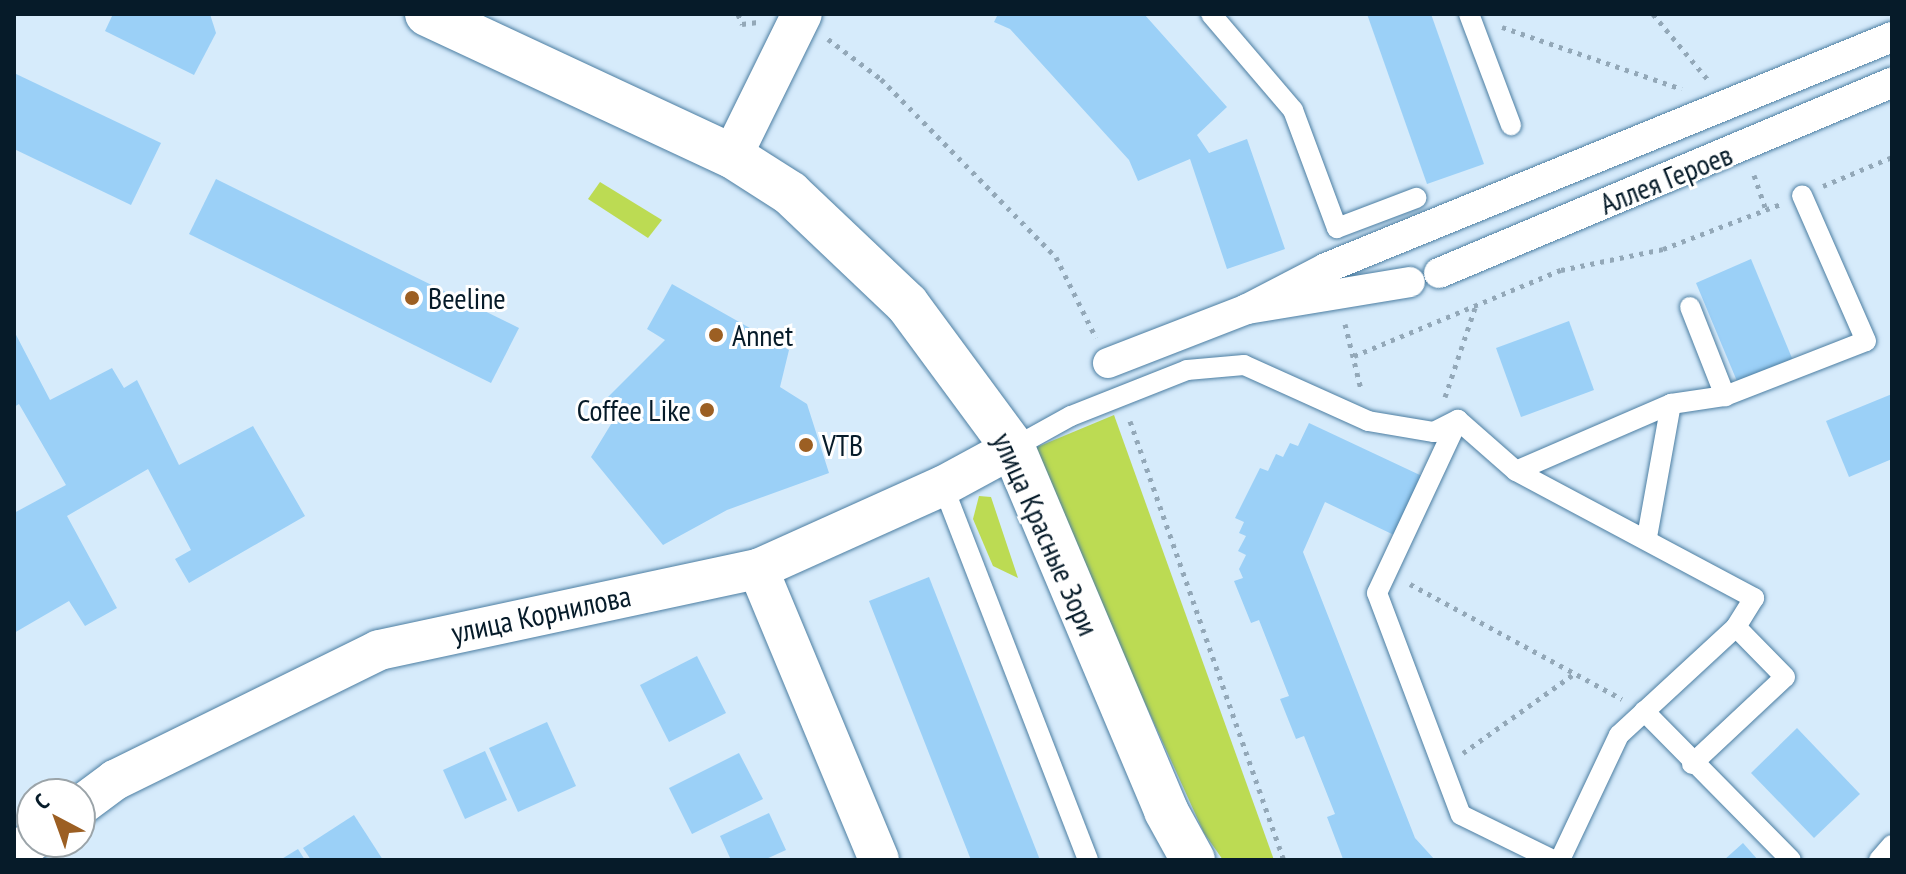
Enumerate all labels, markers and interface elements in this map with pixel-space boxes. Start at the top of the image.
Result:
street label: Аллея Героев [1595,136,1737,222]
place label: Beeline [428,280,506,316]
marker: Beeline [403,289,421,307]
place label: Annet [732,317,793,353]
marker: Annet [707,326,725,344]
place label: Coffee Like [577,392,691,428]
marker: Coffee Like [698,401,716,419]
place label: VTB [822,427,863,463]
street label: улица Красные Зори [985,427,1107,641]
marker: VTB [797,436,815,454]
street label: улица Корнилова [448,577,634,651]
north arrow [16,778,96,858]
text: С [29,788,55,815]

